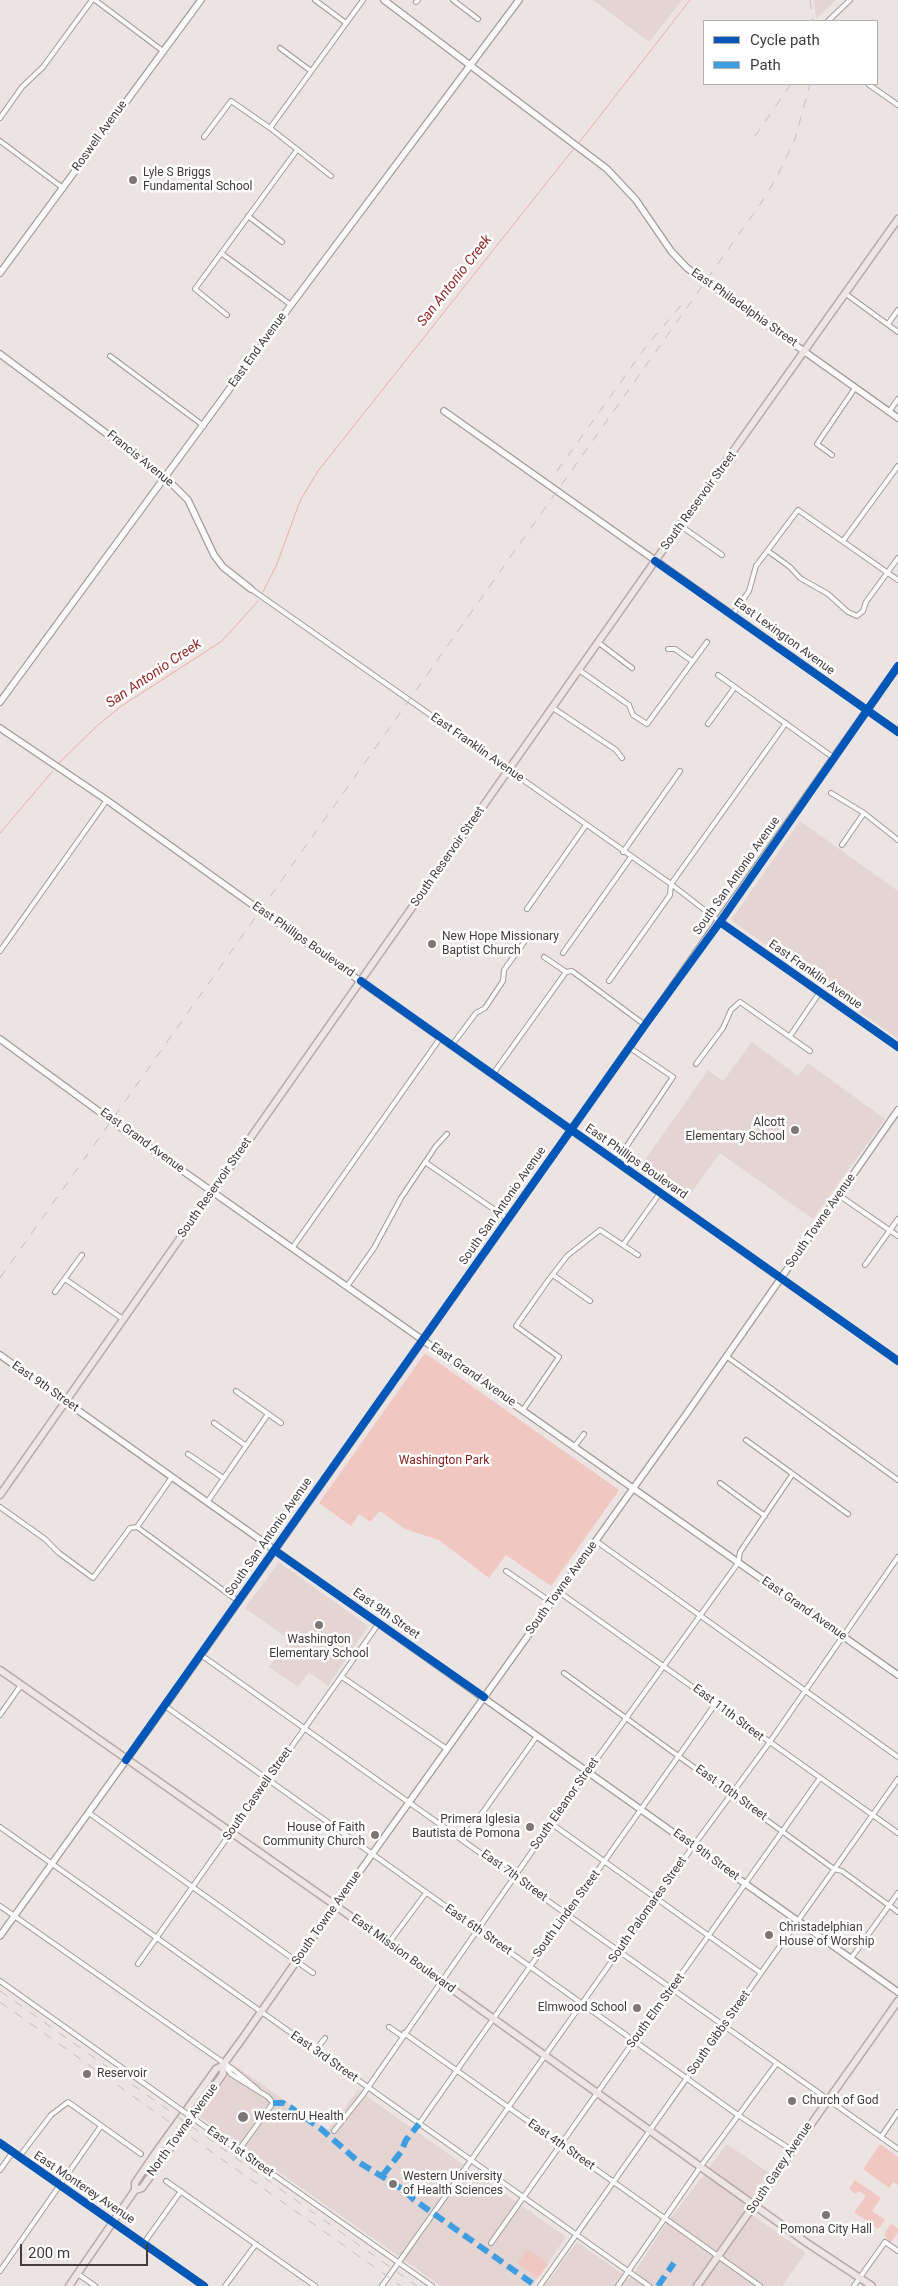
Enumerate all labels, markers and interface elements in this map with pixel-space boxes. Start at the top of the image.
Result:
legend [703,20,878,85]
text: Cycle path [750,31,820,49]
text: Path [750,56,781,74]
street label: Roswell Avenue [70,98,130,174]
place label: Lyle S Briggs Fundamental School [143,166,253,194]
marker: Lyle S Briggs Fundamental School [127,174,139,186]
water label: San Antonio Creek [414,232,496,330]
street label: East Philadelphia Street [688,266,800,350]
street label: East End Avenue [226,310,290,390]
street label: Francis Avenue [104,428,176,490]
street label: South Reservoir Street [658,449,740,553]
street label: East Lexington Avenue [731,596,837,678]
water label: San Antonio Creek [103,636,205,712]
street label: East Franklin Avenue [428,710,526,786]
street label: South Reservoir Street [408,804,488,910]
street label: South San Antonio Avenue [691,814,783,938]
street label: East Phillips Boulevard [249,899,357,981]
place label: New Hope Missionary Baptist Church [442,930,559,958]
street label: East Franklin Avenue [766,937,864,1013]
marker: New Hope Missionary Baptist Church [426,938,438,950]
street label: East Grand Avenue [97,1106,187,1176]
place label: Alcott Elementary School [685,1116,785,1144]
street label: East Phillips Boulevard [582,1121,690,1203]
marker: Alcott Elementary School [789,1124,801,1136]
street label: South Reservoir Street [175,1135,255,1241]
street label: South San Antonio Avenue [457,1144,549,1268]
street label: South Towne Avenue [783,1171,859,1271]
street label: East Grand Avenue [428,1340,518,1410]
street label: East 9th Street [9,1359,81,1415]
park label: Washington Park [399,1454,489,1468]
street label: South San Antonio Avenue [223,1475,315,1599]
street label: South Towne Avenue [523,1539,601,1637]
street label: East Grand Avenue [759,1574,849,1644]
street label: East 9th Street [350,1586,422,1642]
marker: Washington Elementary School [313,1619,325,1631]
place label: Washington Elementary School [269,1633,369,1661]
street label: East 11th Street [690,1682,766,1744]
street label: South Caswell Street [220,1745,296,1843]
street label: South Eleanor Street [528,1755,602,1853]
street label: East 10th Street [692,1762,770,1824]
place label: Primera Iglesia Bautista de Pomona [412,1813,520,1841]
place label: House of Faith Community Church [263,1821,365,1849]
marker: Primera Iglesia Bautista de Pomona [524,1821,536,1833]
street label: East 9th Street [670,1826,742,1884]
marker: House of Faith Community Church [369,1829,381,1841]
street label: East 7th Street [478,1847,550,1905]
street label: South Palomares Street [606,1854,690,1966]
street label: South Linden Street [530,1867,604,1961]
street label: South Towne Avenue [289,1868,365,1968]
street label: East 6th Street [442,1902,514,1958]
street label: East Mission Boulevard [348,1912,458,1996]
place label: Christadelphian House of Worship [779,1921,874,1949]
marker: Christadelphian House of Worship [763,1929,775,1941]
street label: South Elm Street [624,1971,688,2051]
street label: South Gibbs Street [685,1988,753,2078]
place label: Elmwood School [538,2001,627,2015]
marker: Elmwood School [631,2002,643,2014]
street label: East 3rd Street [288,2029,360,2085]
place label: Reservoir [97,2067,147,2081]
marker: Reservoir [81,2068,93,2080]
street label: North Towne Avenue [145,2081,221,2179]
place label: Church of God [802,2094,879,2108]
marker: Church of God [786,2095,798,2107]
marker: WesternU Health [236,2110,250,2124]
place label: WesternU Health [254,2110,344,2124]
street label: East 4th Street [525,2117,597,2173]
street label: South Garey Avenue [744,2120,816,2216]
street label: East 1st Street [204,2124,276,2180]
street label: East Monterey Avenue [31,2149,137,2227]
place label: Western University of Health Sciences [403,2170,503,2198]
marker: Western University of Health Sciences [387,2178,399,2190]
marker: Pomona City Hall [820,2209,832,2221]
place label: Pomona City Hall [780,2223,872,2237]
scale bar [22,2234,150,2266]
text: 200 m [28,2244,70,2262]

